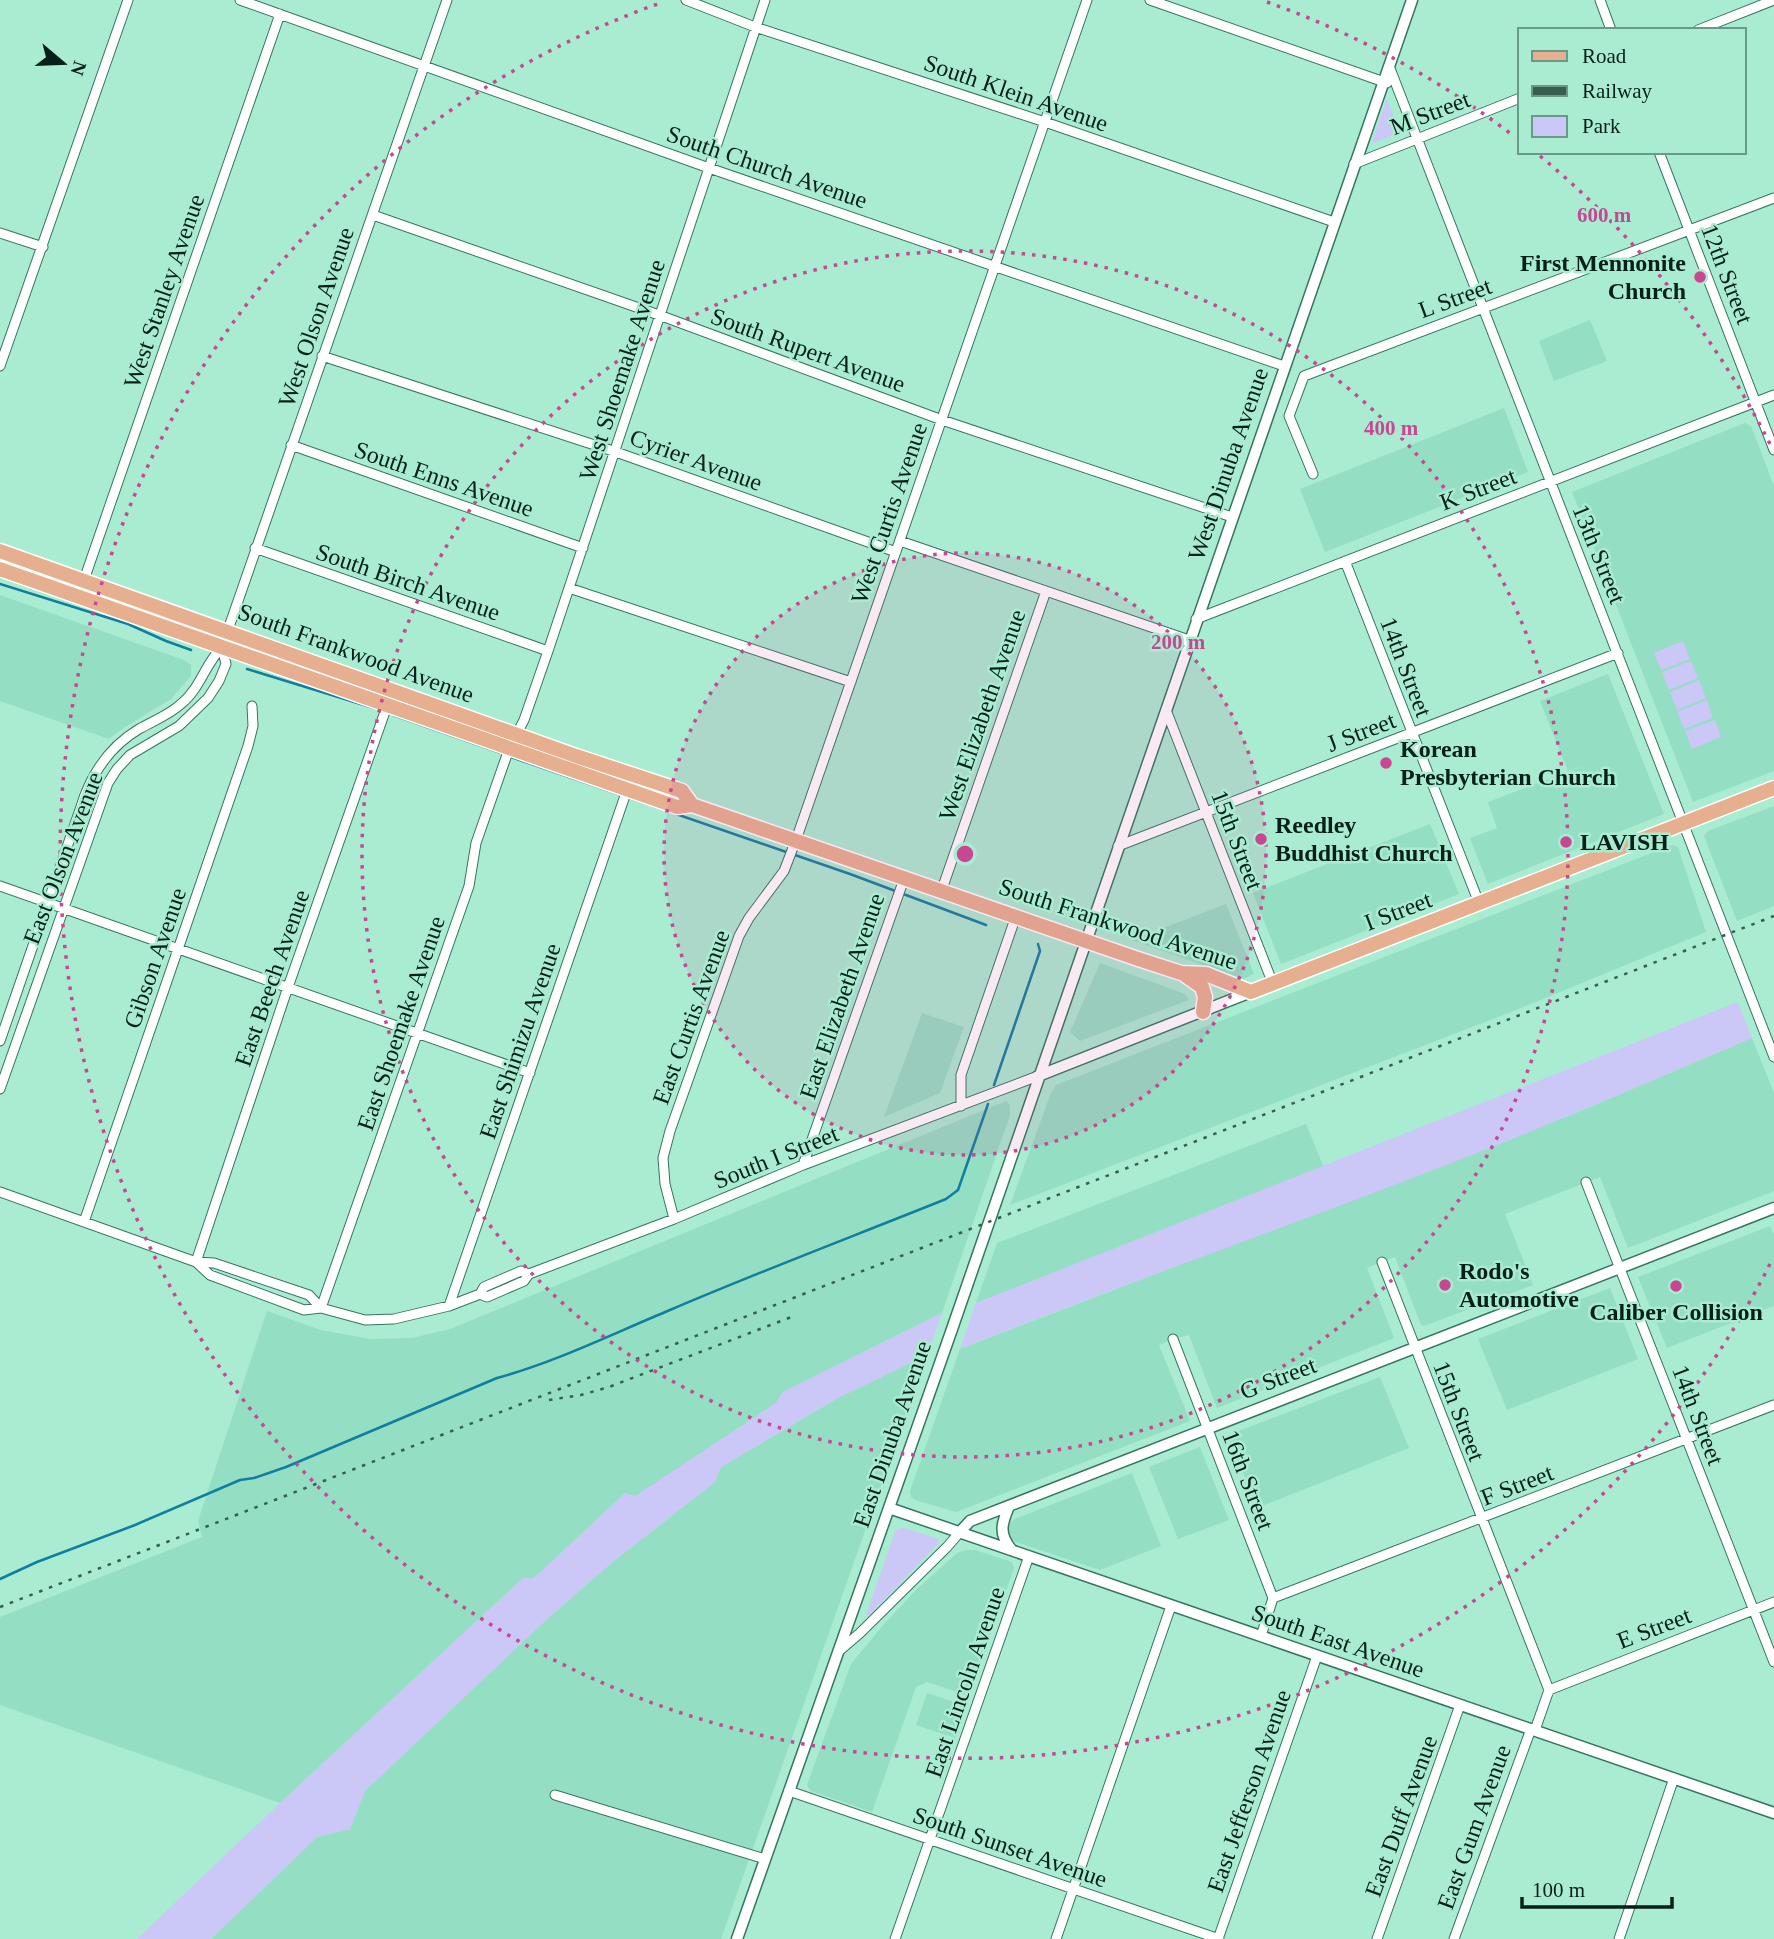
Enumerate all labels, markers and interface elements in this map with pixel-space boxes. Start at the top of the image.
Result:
north arrow [28,28,98,98]
legend [1518,28,1746,154]
text: Road [1582,44,1627,68]
street label: South Klein Avenue [921,49,1111,137]
text: N [66,58,91,79]
text: Railway [1582,79,1652,103]
street label: M Street [1386,86,1474,140]
text: Park [1582,114,1621,138]
street label: South Church Avenue [663,120,871,214]
street label: West Stanley Avenue [119,191,209,391]
text: 600 m [1577,203,1632,227]
street label: 12th Street [1696,220,1758,328]
street label: West Olson Avenue [273,224,359,410]
place label: First Mennonite Church [1520,250,1686,304]
street label: West Shoemake Avenue [574,256,670,484]
marker: First Mennonite Church [1692,269,1708,285]
street label: L Street [1415,273,1495,323]
street label: South Rupert Avenue [707,303,909,397]
street label: West Dinuba Avenue [1183,364,1273,564]
text: 400 m [1364,416,1419,440]
street label: West Curtis Avenue [846,419,932,607]
street label: Cyrier Avenue [626,424,766,496]
street label: South Enns Avenue [351,436,537,522]
street label: K Street [1436,463,1520,515]
street label: 13th Street [1567,501,1631,608]
street label: South Birch Avenue [313,538,503,626]
street label: South Frankwood Avenue [235,598,477,708]
street label: West Elizabeth Avenue [934,606,1030,824]
street label: 14th Street [1375,613,1437,721]
text: 200 m [1151,630,1206,654]
street label: J Street [1323,707,1399,757]
place label: Korean Presbyterian Church [1400,736,1616,790]
marker: Korean Presbyterian Church [1378,755,1394,771]
street label: East Olson Avenue [18,768,108,948]
street label: 15th Street [1206,786,1268,894]
place label: Reedley Buddhist Church [1275,812,1453,866]
place label: LAVISH [1580,829,1669,855]
marker: Reedley Buddhist Church [1253,831,1269,847]
marker: LAVISH [1558,834,1574,850]
centre of rings [953,842,977,866]
street label: South Frankwood Avenue [996,873,1240,975]
street label: Gibson Avenue [119,884,191,1032]
street label: East Beech Avenue [230,886,314,1070]
street label: I Street [1361,886,1436,936]
street label: East Elizabeth Avenue [795,890,889,1102]
street label: East Shoemake Avenue [352,912,450,1134]
street label: East Curtis Avenue [647,926,735,1108]
street label: East Shimizu Avenue [474,940,566,1142]
street label: South I Street [710,1120,842,1194]
place label: Rodo's Automotive [1459,1258,1579,1312]
marker: Rodo's Automotive [1437,1277,1453,1293]
marker: Caliber Collision [1668,1278,1684,1294]
place label: Caliber Collision [1589,1299,1763,1325]
street label: East Dinuba Avenue [848,1337,936,1531]
street label: G Street [1236,1352,1320,1404]
street label: 15th Street [1428,1357,1490,1465]
street label: 14th Street [1667,1361,1729,1469]
street label: 16th Street [1217,1426,1279,1534]
street label: F Street [1477,1459,1557,1511]
street label: East Lincoln Avenue [920,1583,1010,1781]
street label: South East Avenue [1248,1599,1428,1683]
street label: E Street [1614,1602,1695,1654]
street label: East Jefferson Avenue [1202,1686,1296,1896]
street label: East Duff Avenue [1360,1732,1442,1900]
street label: East Gum Avenue [1432,1741,1516,1913]
street label: South Sunset Avenue [910,1802,1110,1892]
scale bar [1522,1866,1672,1910]
text: 100 m [1532,1878,1585,1902]

